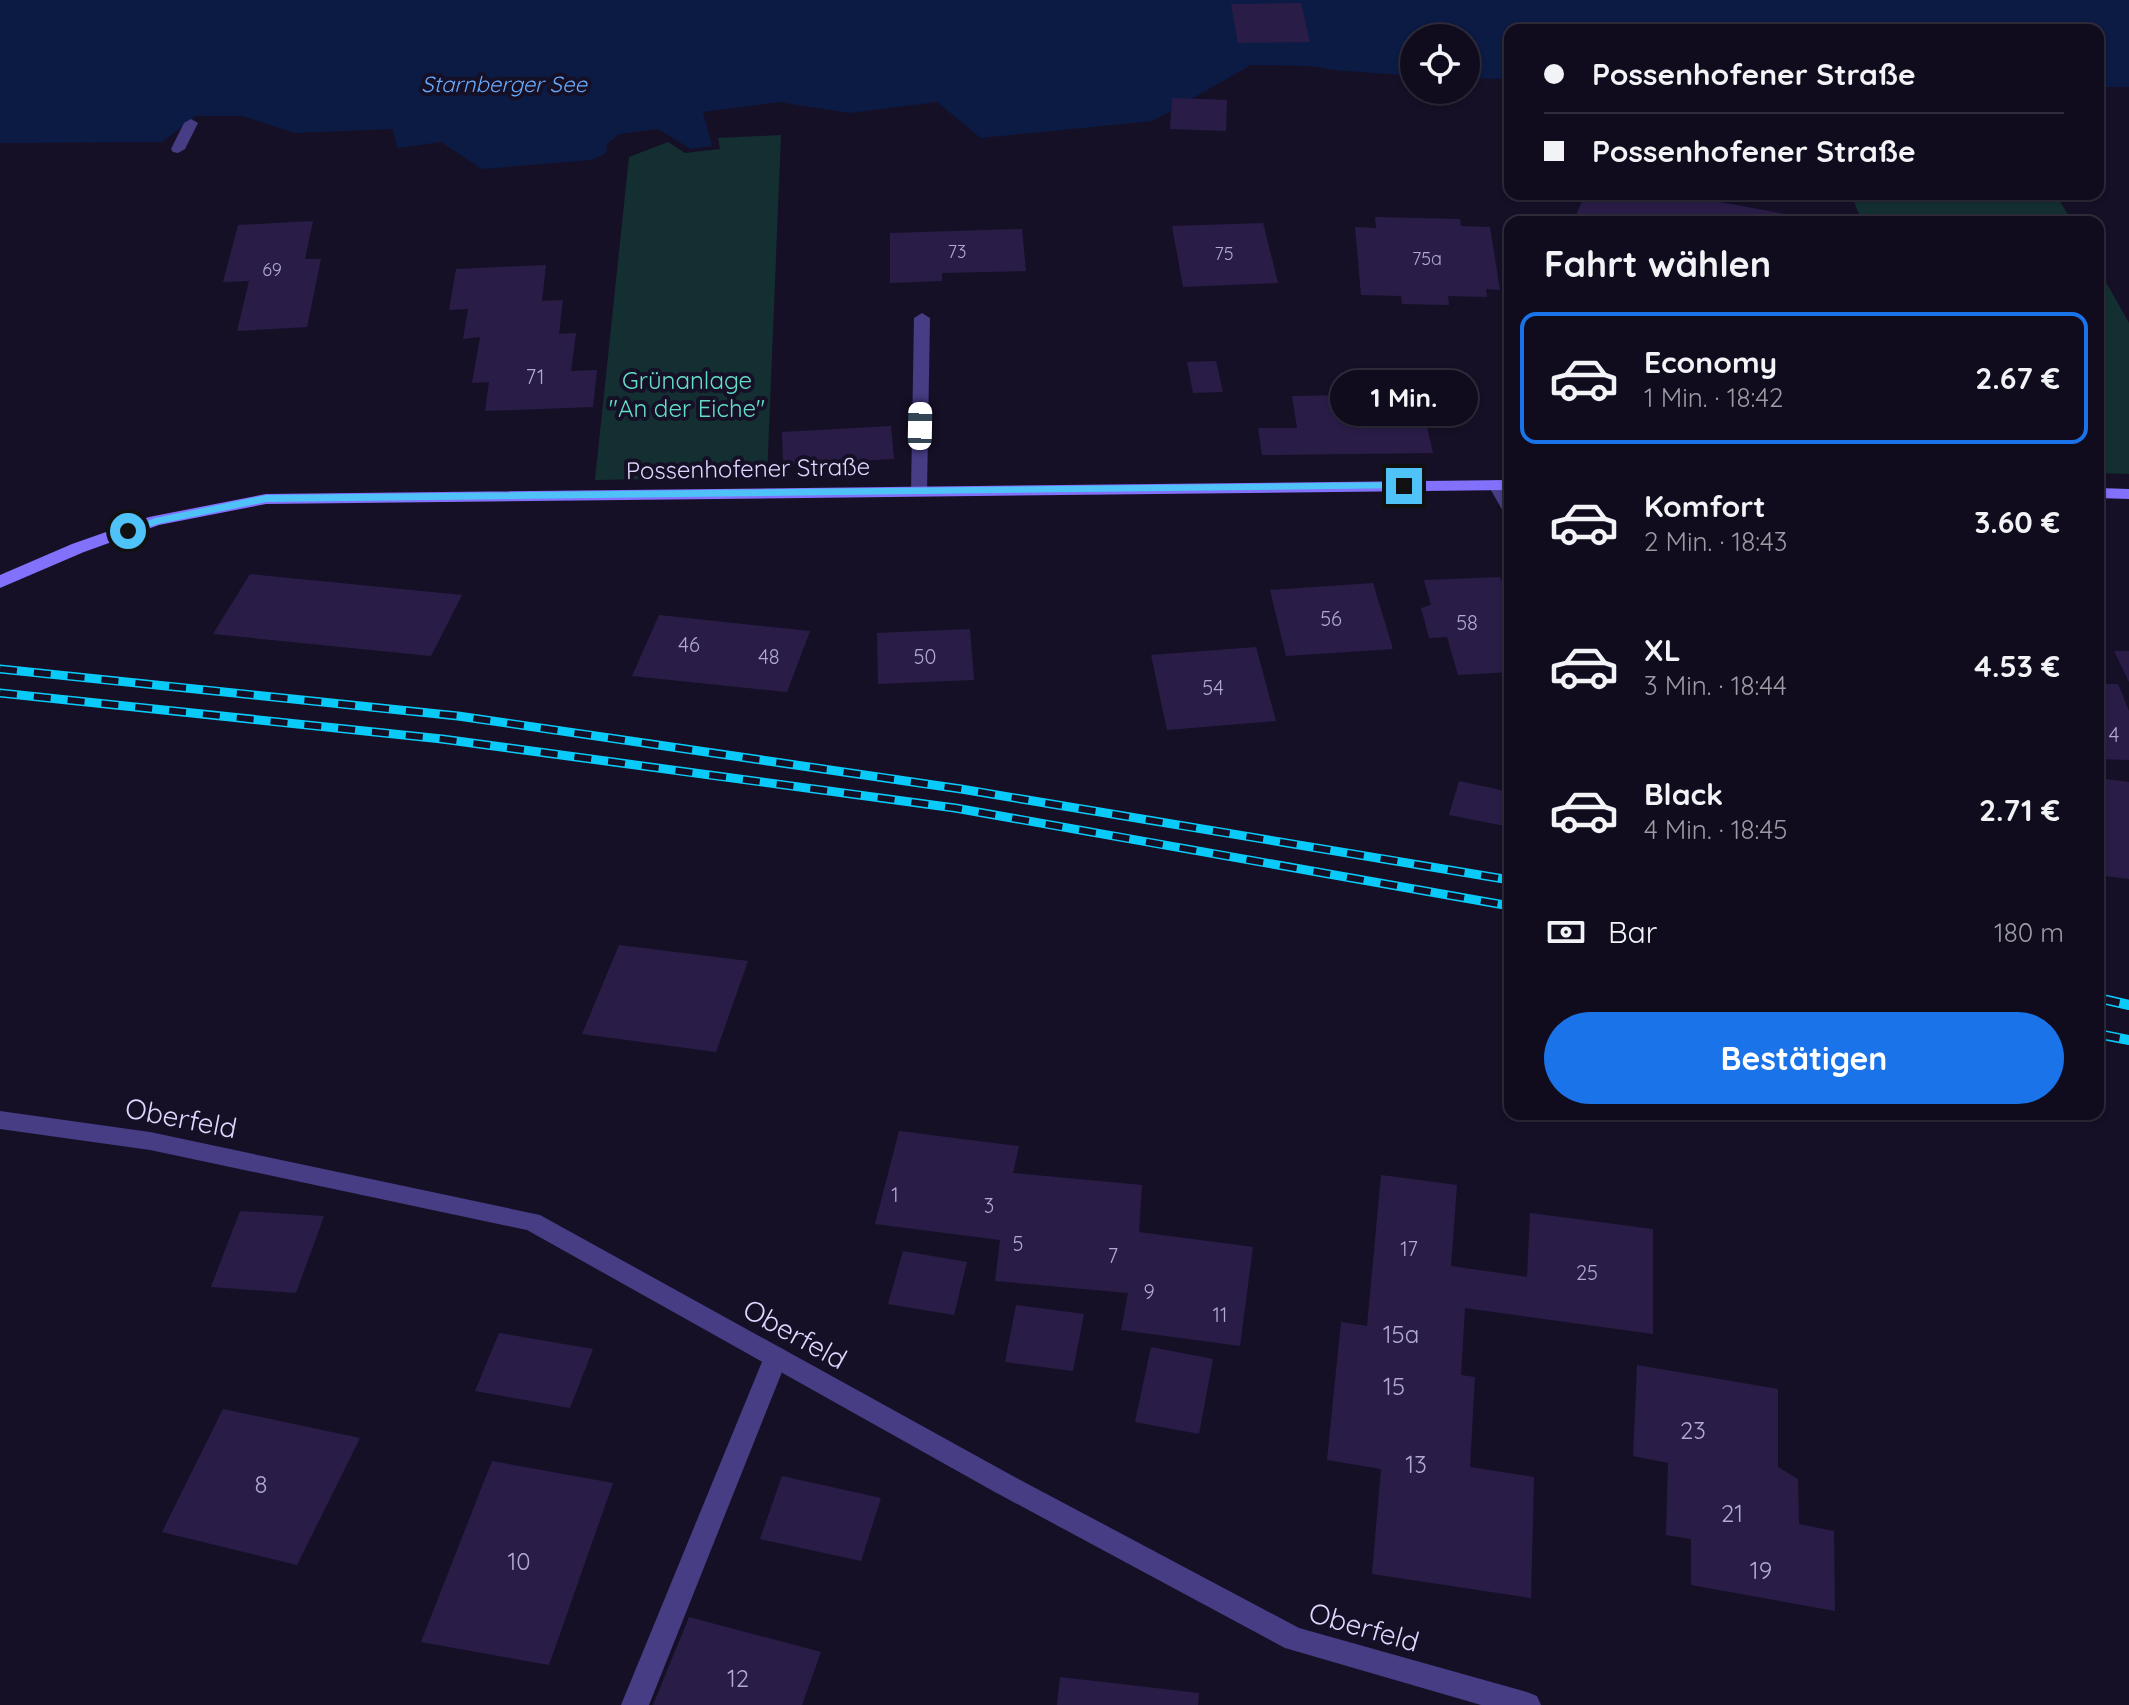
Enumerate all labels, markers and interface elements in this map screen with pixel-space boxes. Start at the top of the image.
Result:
map controls [1400,24,1480,104]
button: locate [1400,24,1480,104]
text: Possenhofener Straße [1592,55,1916,93]
water label: Starnberger See [421,70,588,98]
text: Possenhofener Straße [1592,132,1916,170]
house number: 73 [948,240,966,263]
text: Fahrt wählen [1544,241,1771,286]
house number: 75 [1214,242,1234,265]
house number: 75a [1412,247,1442,270]
house number: 69 [262,258,282,281]
icon: car [1548,342,1620,414]
text: Economy [1644,343,1777,381]
text: 2.67 € [1975,359,2060,397]
house number: 71 [526,364,544,389]
park label: Grünanlage "An der Eiche" [609,365,765,423]
callout: 1 Min. [1330,370,1478,426]
text: 1 Min. [1371,381,1437,414]
text: 1 Min. · 18:42 [1644,381,1783,414]
car [908,402,932,450]
street label: Possenhofener Straße [626,451,870,485]
route end [1386,468,1422,504]
icon: car [1548,486,1620,558]
text: Komfort [1644,487,1766,525]
text: 3.60 € [1974,503,2060,541]
route start [110,513,146,549]
text: 2 Min. · 18:43 [1644,525,1787,558]
house number: 56 [1320,606,1342,631]
house number: 58 [1456,610,1478,635]
icon: car [1548,630,1620,702]
text: XL [1644,631,1681,669]
house number: 46 [678,632,700,657]
house number: 48 [758,644,780,669]
house number: 50 [914,644,936,669]
text: 4.53 € [1974,647,2060,685]
text: 3 Min. · 18:44 [1644,669,1787,702]
house number: 54 [1202,675,1224,700]
house number: 4 [2109,722,2119,747]
icon: car [1548,774,1620,846]
text: Black [1644,775,1723,813]
text: 2.71 € [1979,791,2060,829]
text: 4 Min. · 18:45 [1644,813,1787,846]
icon: cash [1544,910,1588,954]
text: Bar [1608,913,1657,951]
text: 180 m [1994,916,2064,949]
button: Bestätigen [1544,1012,2064,1104]
street label: Oberfeld [122,1090,240,1145]
house number: 1 [891,1182,899,1207]
house number: 3 [984,1193,994,1218]
house number: 5 [1013,1231,1023,1256]
house number: 17 [1400,1236,1418,1261]
house number: 7 [1108,1243,1118,1268]
house number: 25 [1576,1260,1598,1285]
house number: 9 [1143,1279,1155,1304]
street label: Oberfeld [737,1291,853,1376]
house number: 11 [1213,1302,1227,1327]
house number: 15a [1383,1319,1419,1349]
house number: 15 [1383,1371,1405,1401]
house number: 23 [1680,1415,1706,1445]
house number: 13 [1405,1449,1427,1479]
house number: 8 [255,1469,267,1499]
house number: 21 [1721,1498,1743,1528]
house number: 10 [507,1546,531,1576]
house number: 19 [1750,1555,1772,1585]
street label: Oberfeld [1305,1594,1423,1659]
house number: 12 [727,1663,749,1693]

